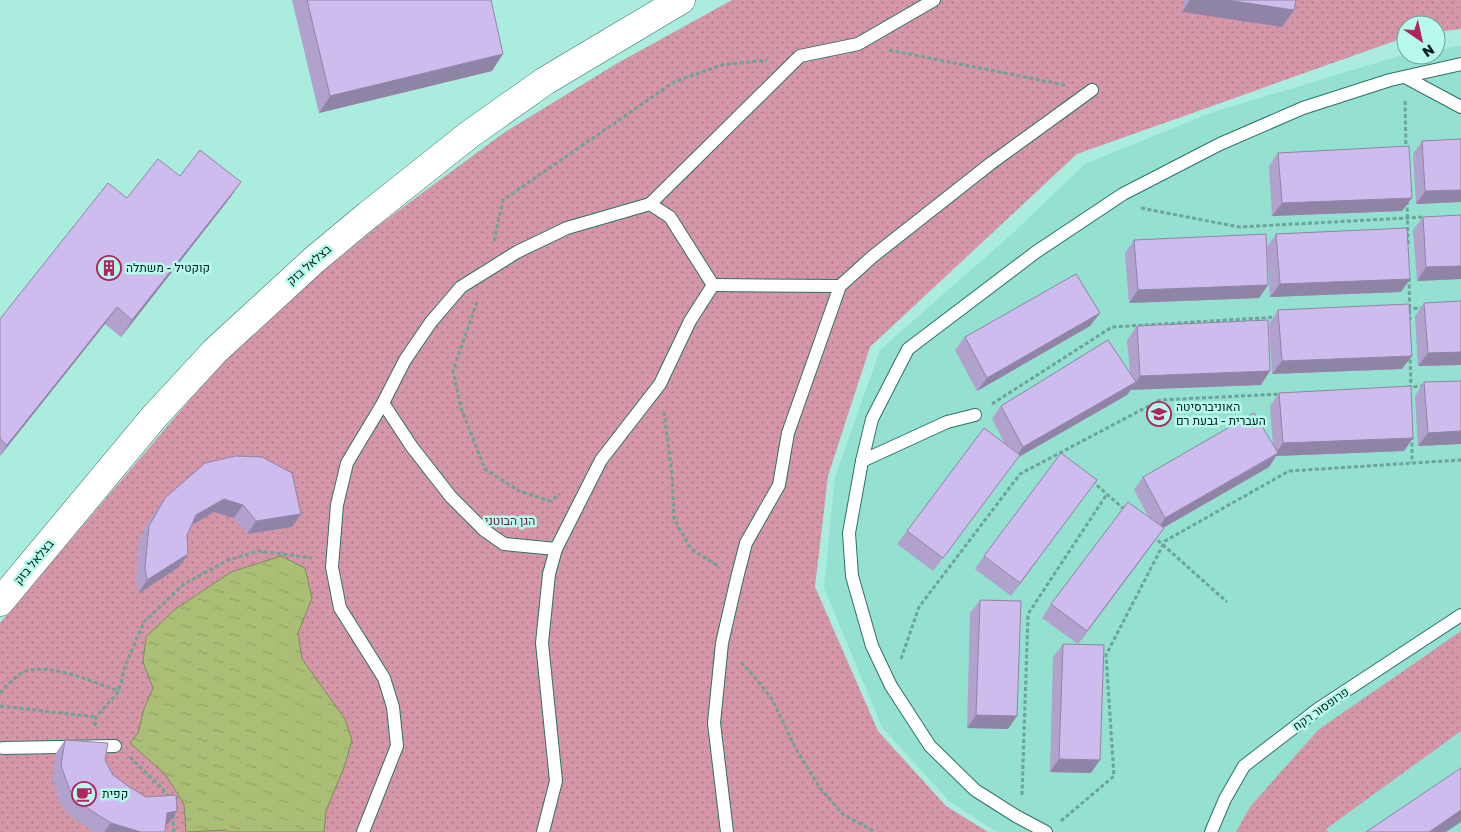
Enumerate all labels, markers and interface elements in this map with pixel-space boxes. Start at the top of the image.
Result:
north arrow [1396,15,1446,65]
text: N [1419,41,1438,61]
street label: בצלאל בזק [283,241,334,288]
building icon: קוקטיל - משתלה [96,255,122,281]
place label: קוקטיל - משתלה [126,260,210,275]
place label: האוניברסיטה העברית - גבעת רם [1176,399,1266,428]
school or university icon: האוניברסיטה העברית - גבעת רם [1146,401,1172,427]
park label: הגן הבוטני [485,513,535,528]
street label: בצלאל בזק [11,536,57,587]
street label: פרופסור רקח [1290,684,1352,733]
cafe icon: קפית [71,781,97,807]
place label: קפית [102,786,128,801]

